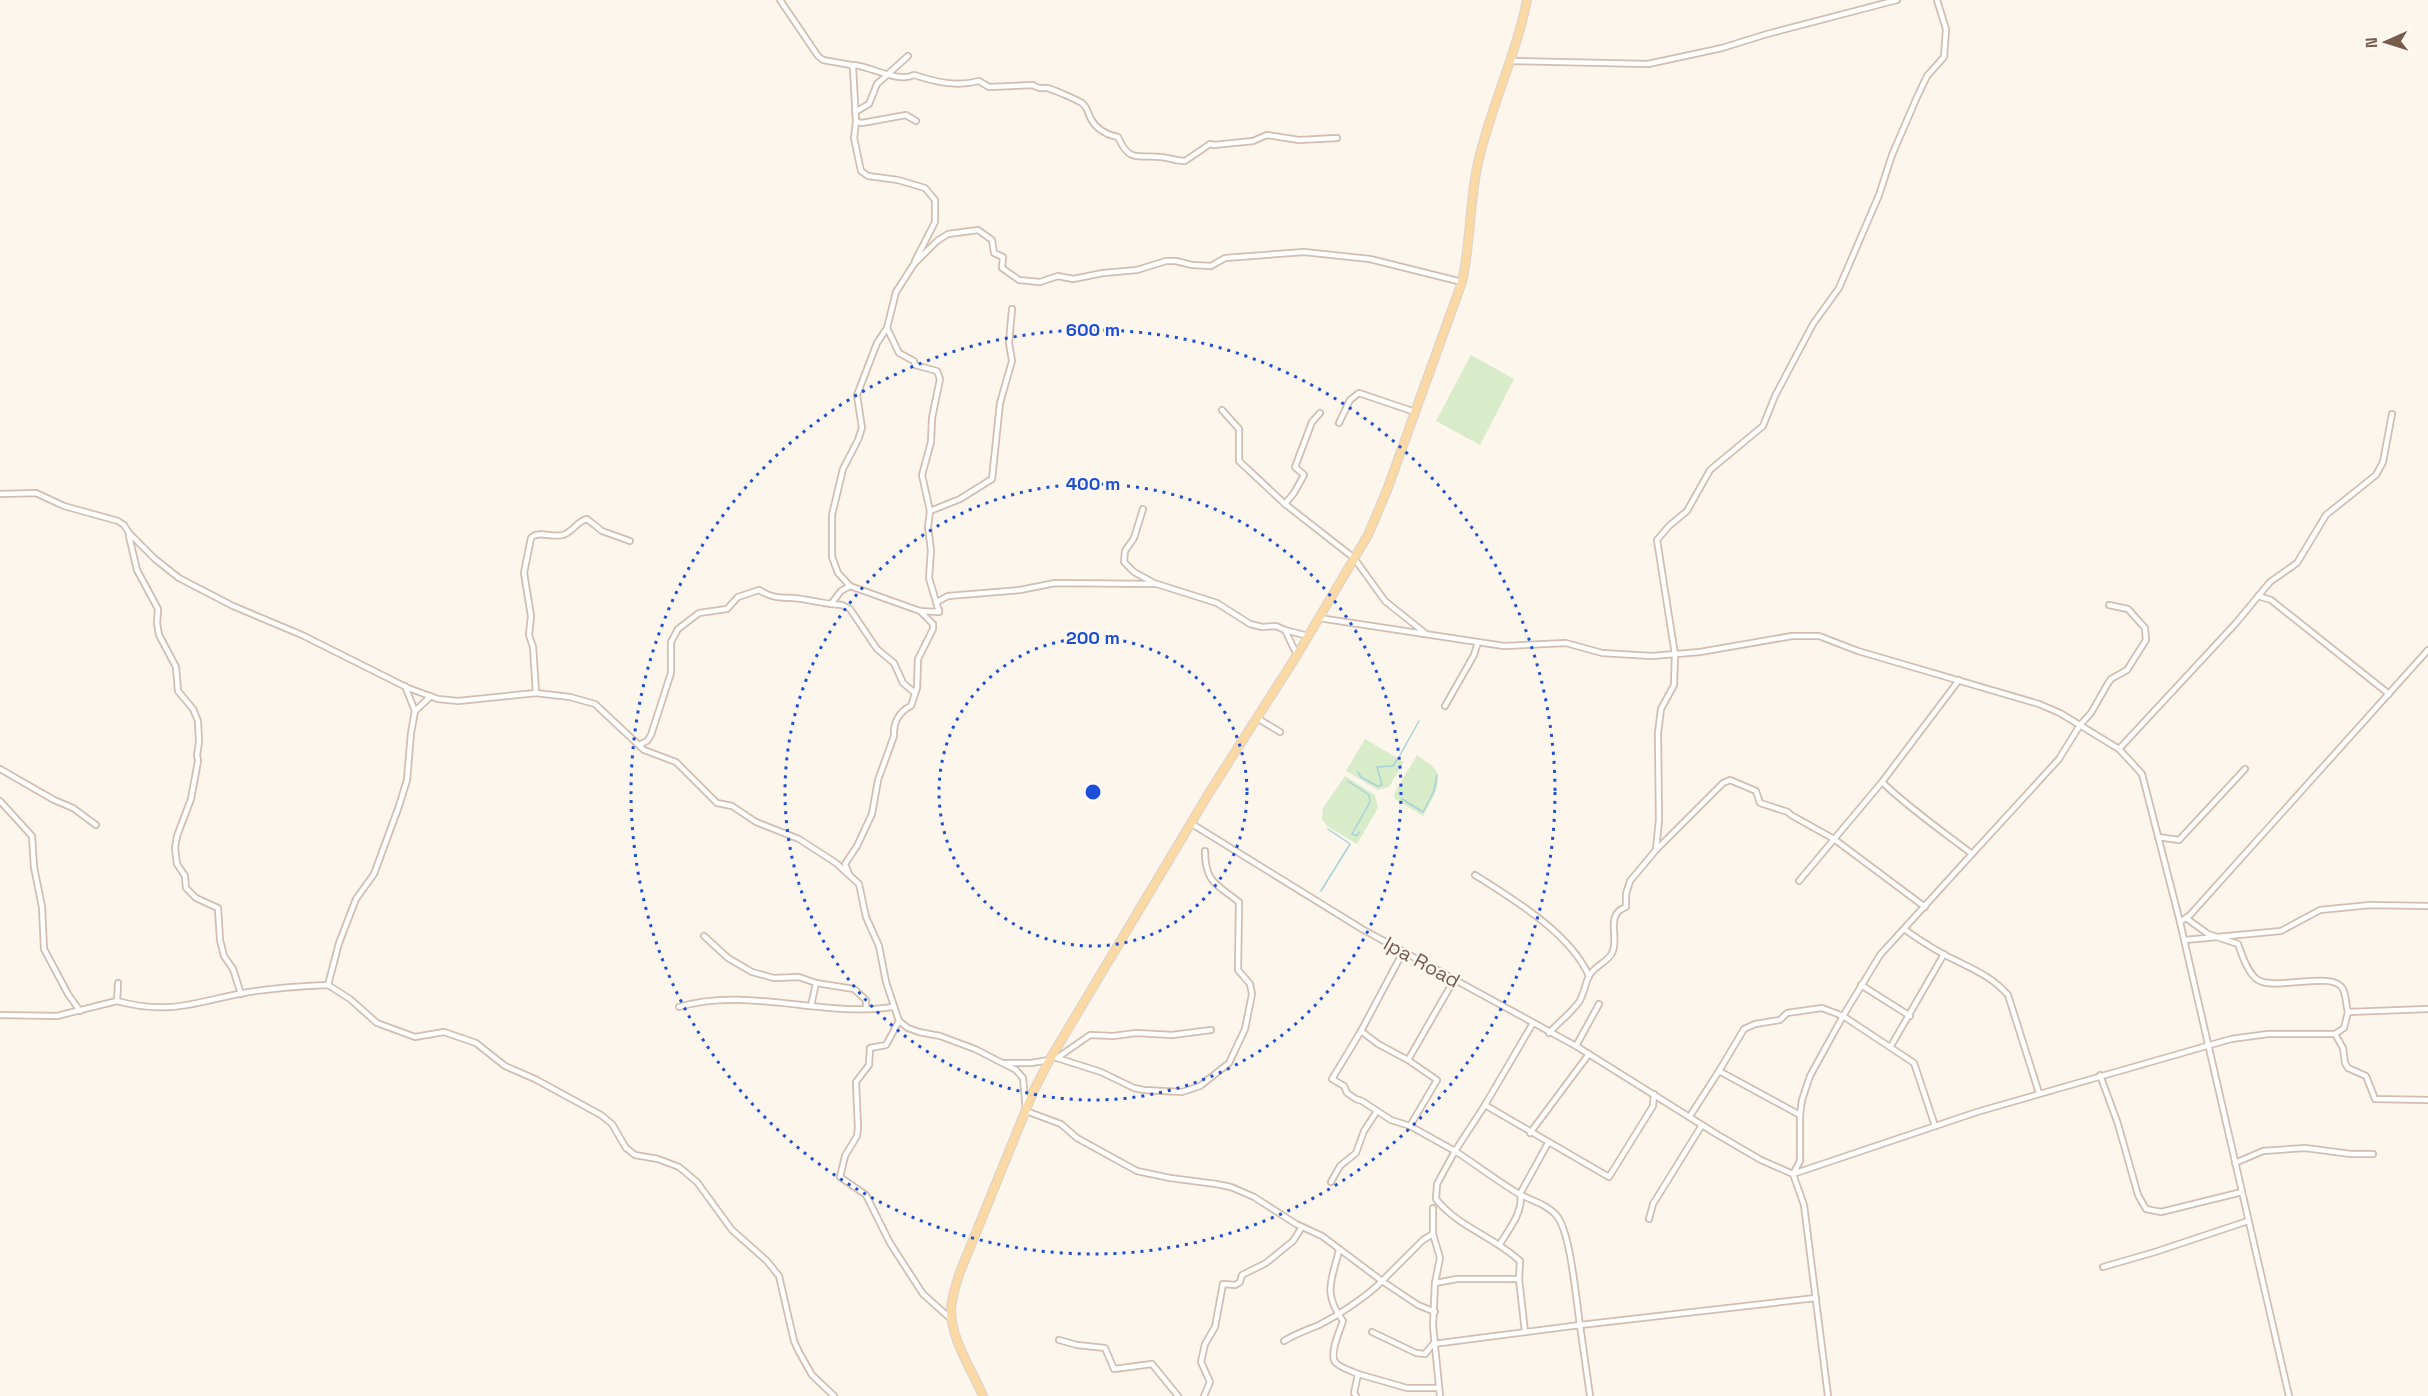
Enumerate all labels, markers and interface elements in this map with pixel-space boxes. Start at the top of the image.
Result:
north arrow [2356,12,2416,72]
text: N [2361,37,2382,49]
text: 600 m [1066,318,1120,341]
text: 400 m [1066,472,1120,495]
text: 200 m [1066,626,1120,649]
centre of rings [1083,782,1103,802]
street label: Ipa Road [1379,930,1465,994]

